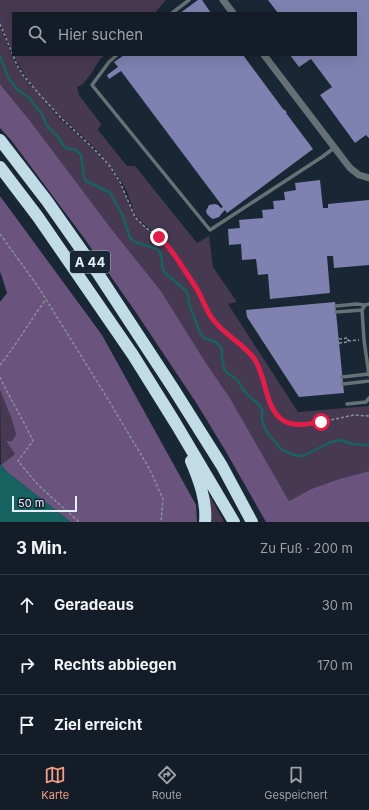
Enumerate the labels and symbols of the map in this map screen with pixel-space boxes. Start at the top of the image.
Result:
route end [150,228,168,246]
road number: A 44 [70,251,110,273]
route start [312,413,330,431]
scale bar [12,494,77,513]

